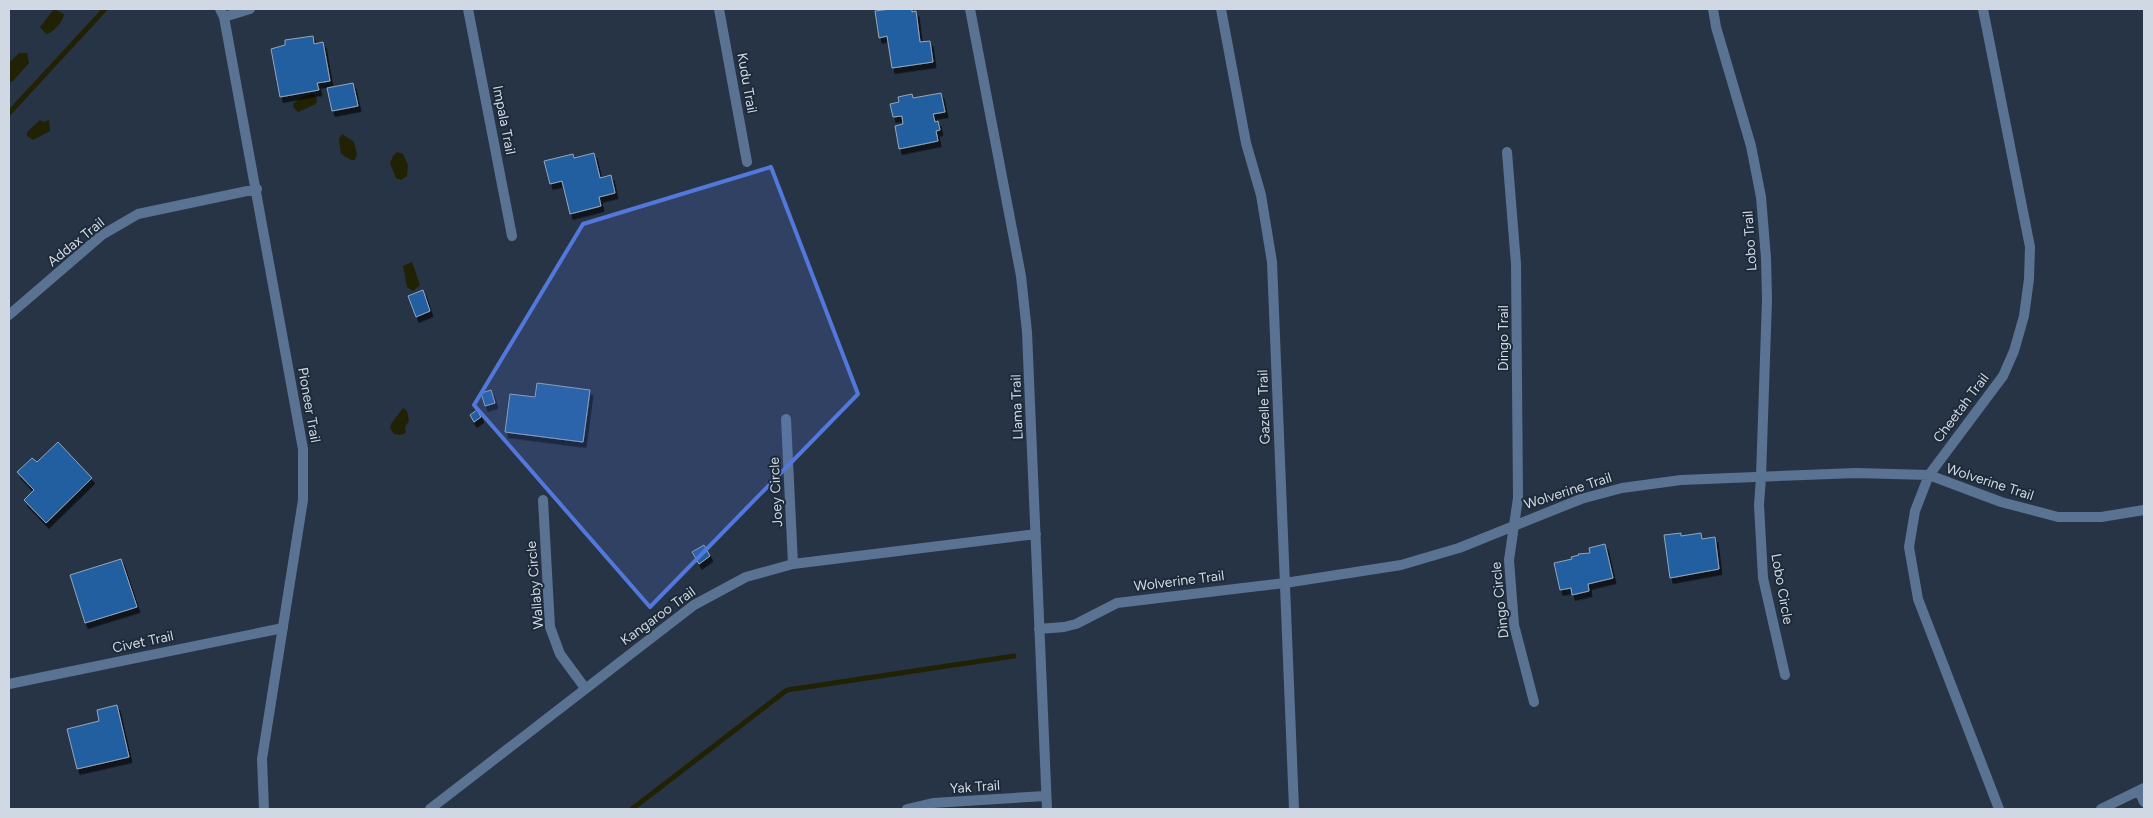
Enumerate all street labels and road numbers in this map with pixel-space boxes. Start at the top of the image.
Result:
street label: Kudu Trail [733,51,761,115]
street label: Impala Trail [489,84,519,156]
street label: Lobo Trail [1739,210,1761,272]
street label: Addax Trail [44,214,108,270]
street label: Dingo Trail [1495,305,1512,371]
street label: Pioneer Trail [294,366,324,444]
street label: Gazelle Trail [1254,369,1274,445]
street label: Cheetah Trail [1929,370,1993,446]
street label: Llama Trail [1007,374,1027,440]
street label: Joey Circle [766,456,786,527]
street label: Wolverine Trail [1944,460,2036,504]
street label: Wolverine Trail [1522,469,1614,513]
street label: Wallaby Circle [523,540,547,630]
street label: Lobo Circle [1767,552,1797,626]
street label: Dingo Circle [1487,561,1512,639]
street label: Wolverine Trail [1133,567,1225,595]
street label: Kangaroo Trail [617,583,699,649]
street label: Civet Trail [111,627,175,657]
street label: Yak Trail [949,777,1001,797]

